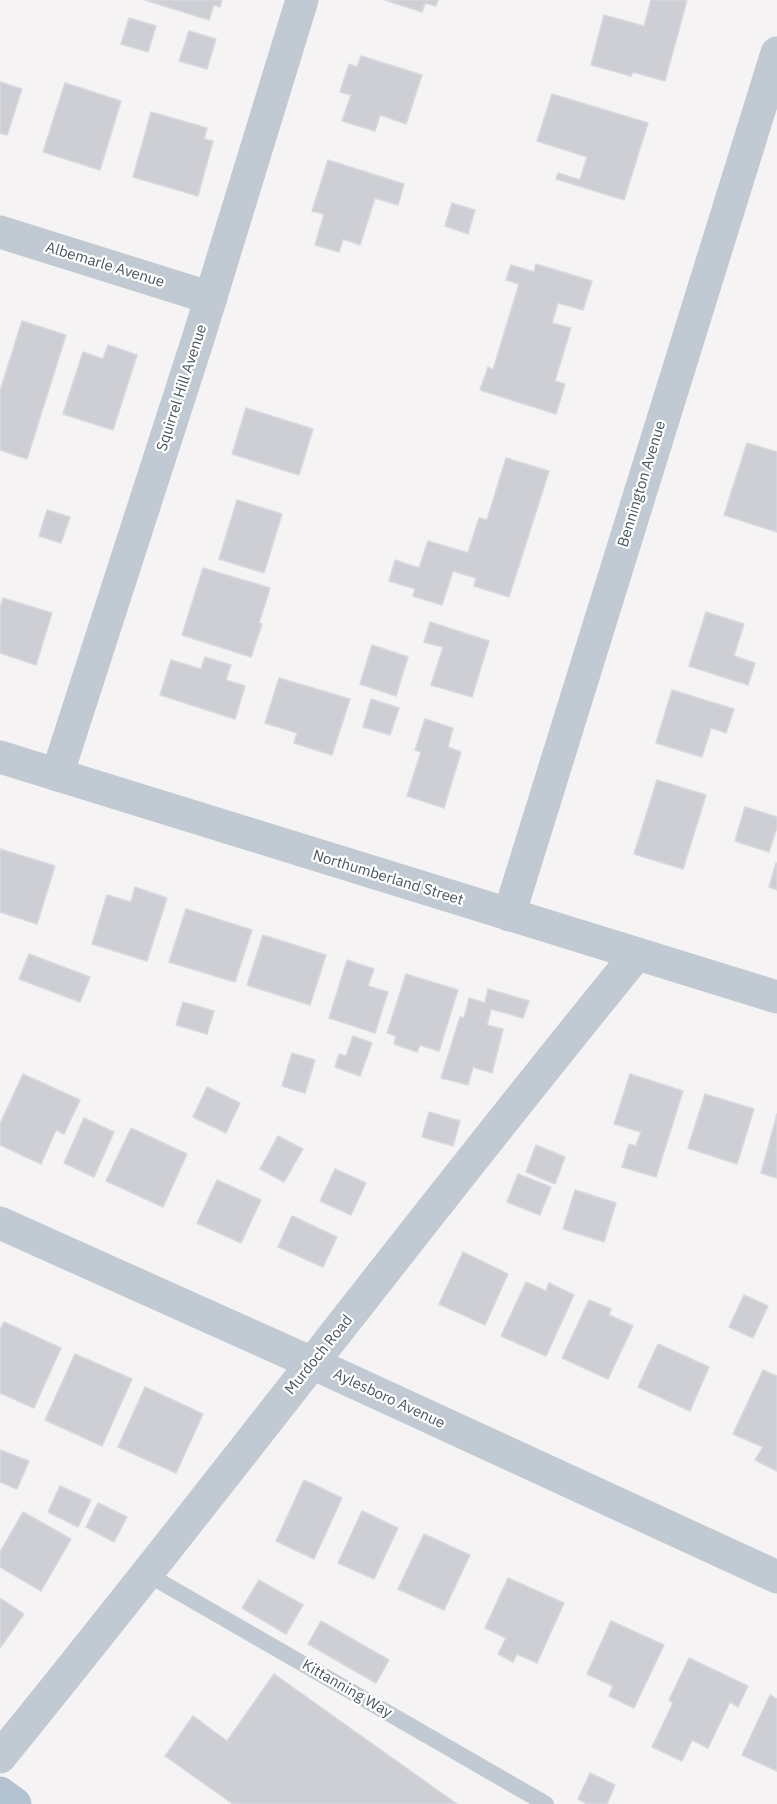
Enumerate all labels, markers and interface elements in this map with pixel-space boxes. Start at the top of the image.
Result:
street label: Albemarle Avenue [43,238,167,292]
street label: Squirrel Hill Avenue [153,322,211,454]
street label: Bennington Avenue [614,419,670,549]
street label: Northumberland Street [311,847,465,909]
street label: Murdoch Road [281,1312,357,1398]
street label: Aylesboro Avenue [330,1365,448,1433]
street label: Kittanning Way [299,1656,395,1722]

